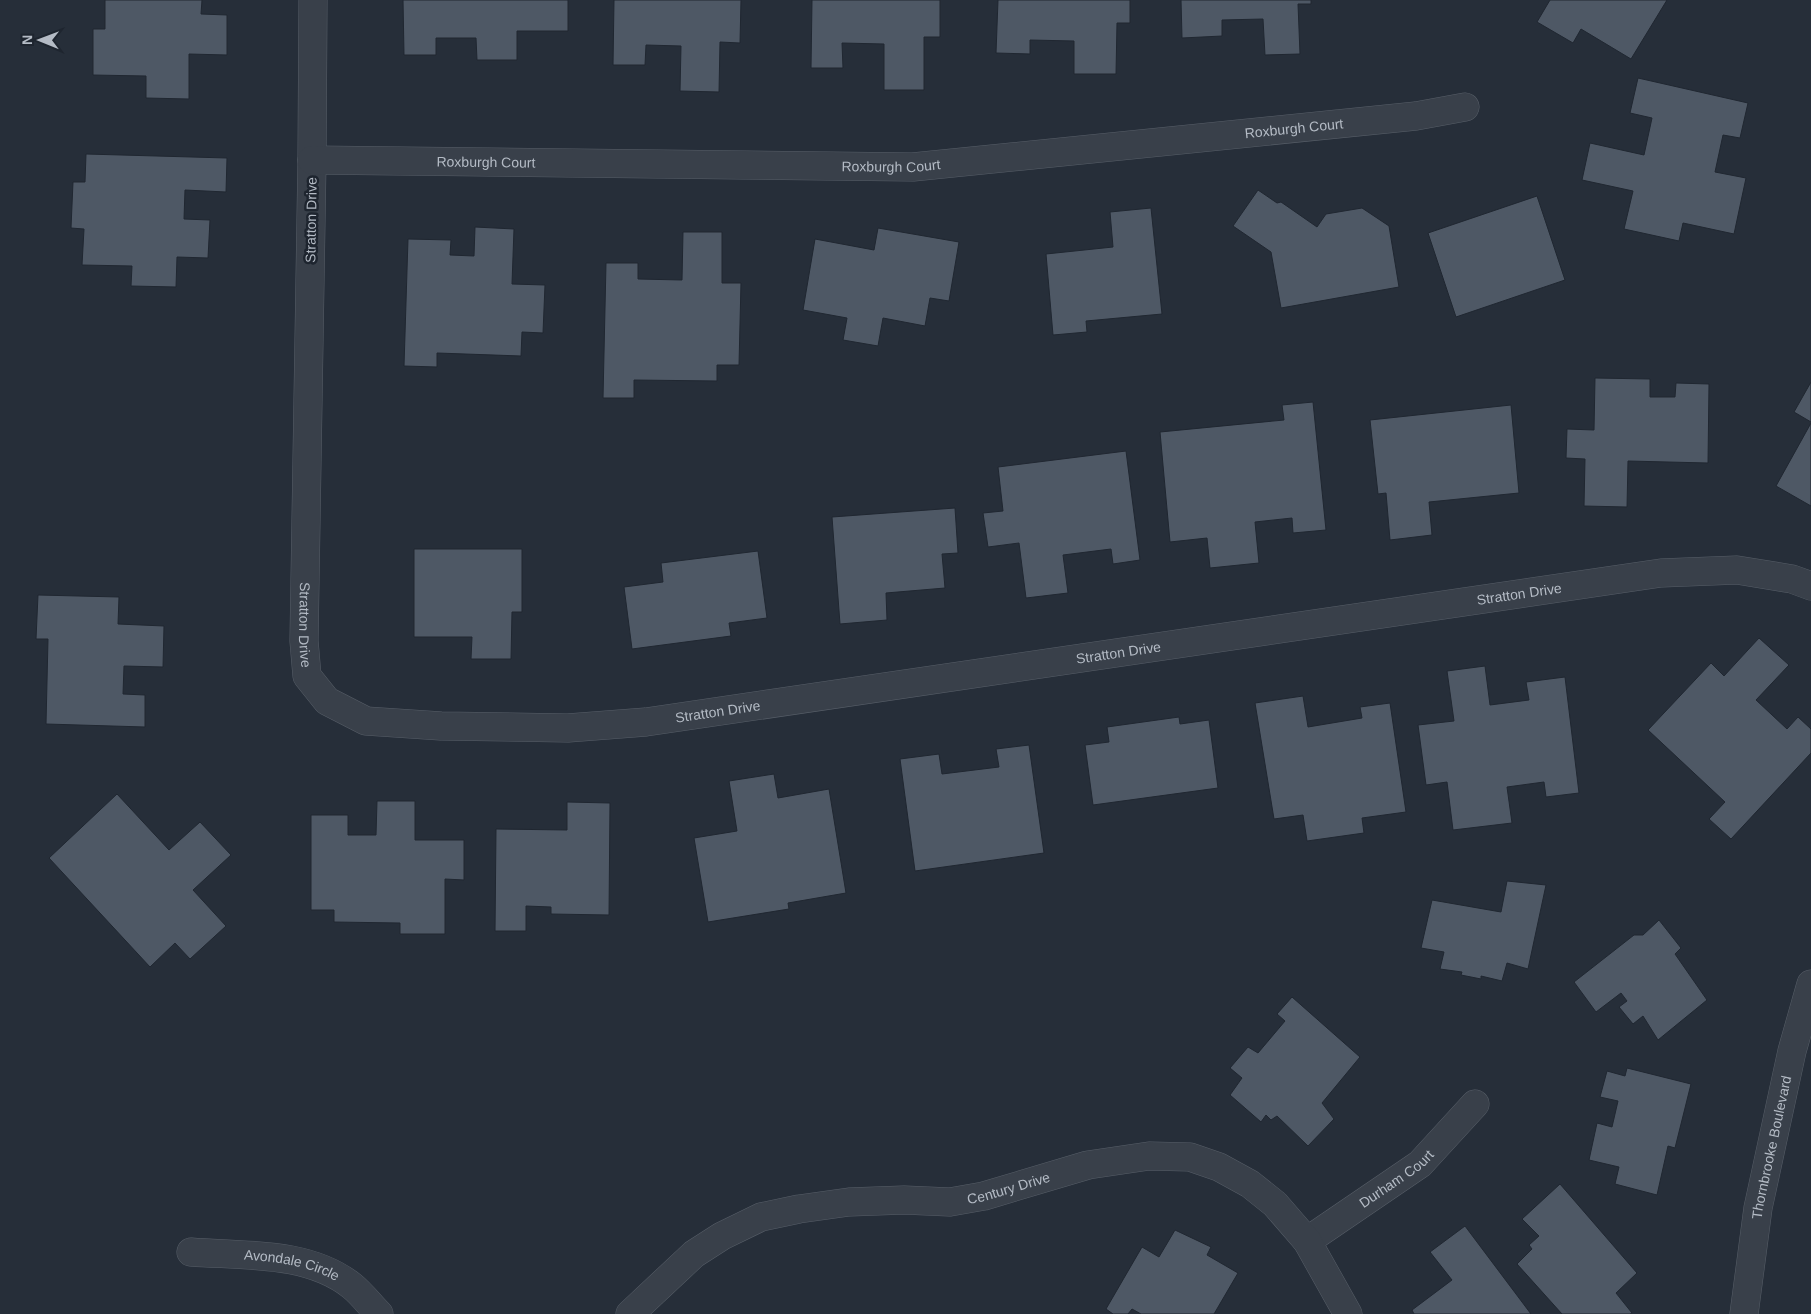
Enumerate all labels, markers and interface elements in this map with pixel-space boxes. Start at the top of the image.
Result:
north arrow [15,15,65,65]
text: N [19,35,35,45]
street label: Roxburgh Court [1244,115,1344,141]
street label: Roxburgh Court [436,153,536,171]
street label: Roxburgh Court [841,156,941,175]
street label: Stratton Drive [302,177,320,263]
street label: Stratton Drive [1476,580,1563,608]
street label: Stratton Drive [296,582,314,669]
street label: Stratton Drive [1075,638,1162,667]
street label: Stratton Drive [674,697,762,726]
street label: Thornbrooke Boulevard [1749,1074,1794,1220]
street label: Durham Court [1356,1147,1437,1211]
street label: Century Drive [966,1169,1052,1207]
street label: Avondale Circle [243,1247,342,1284]

